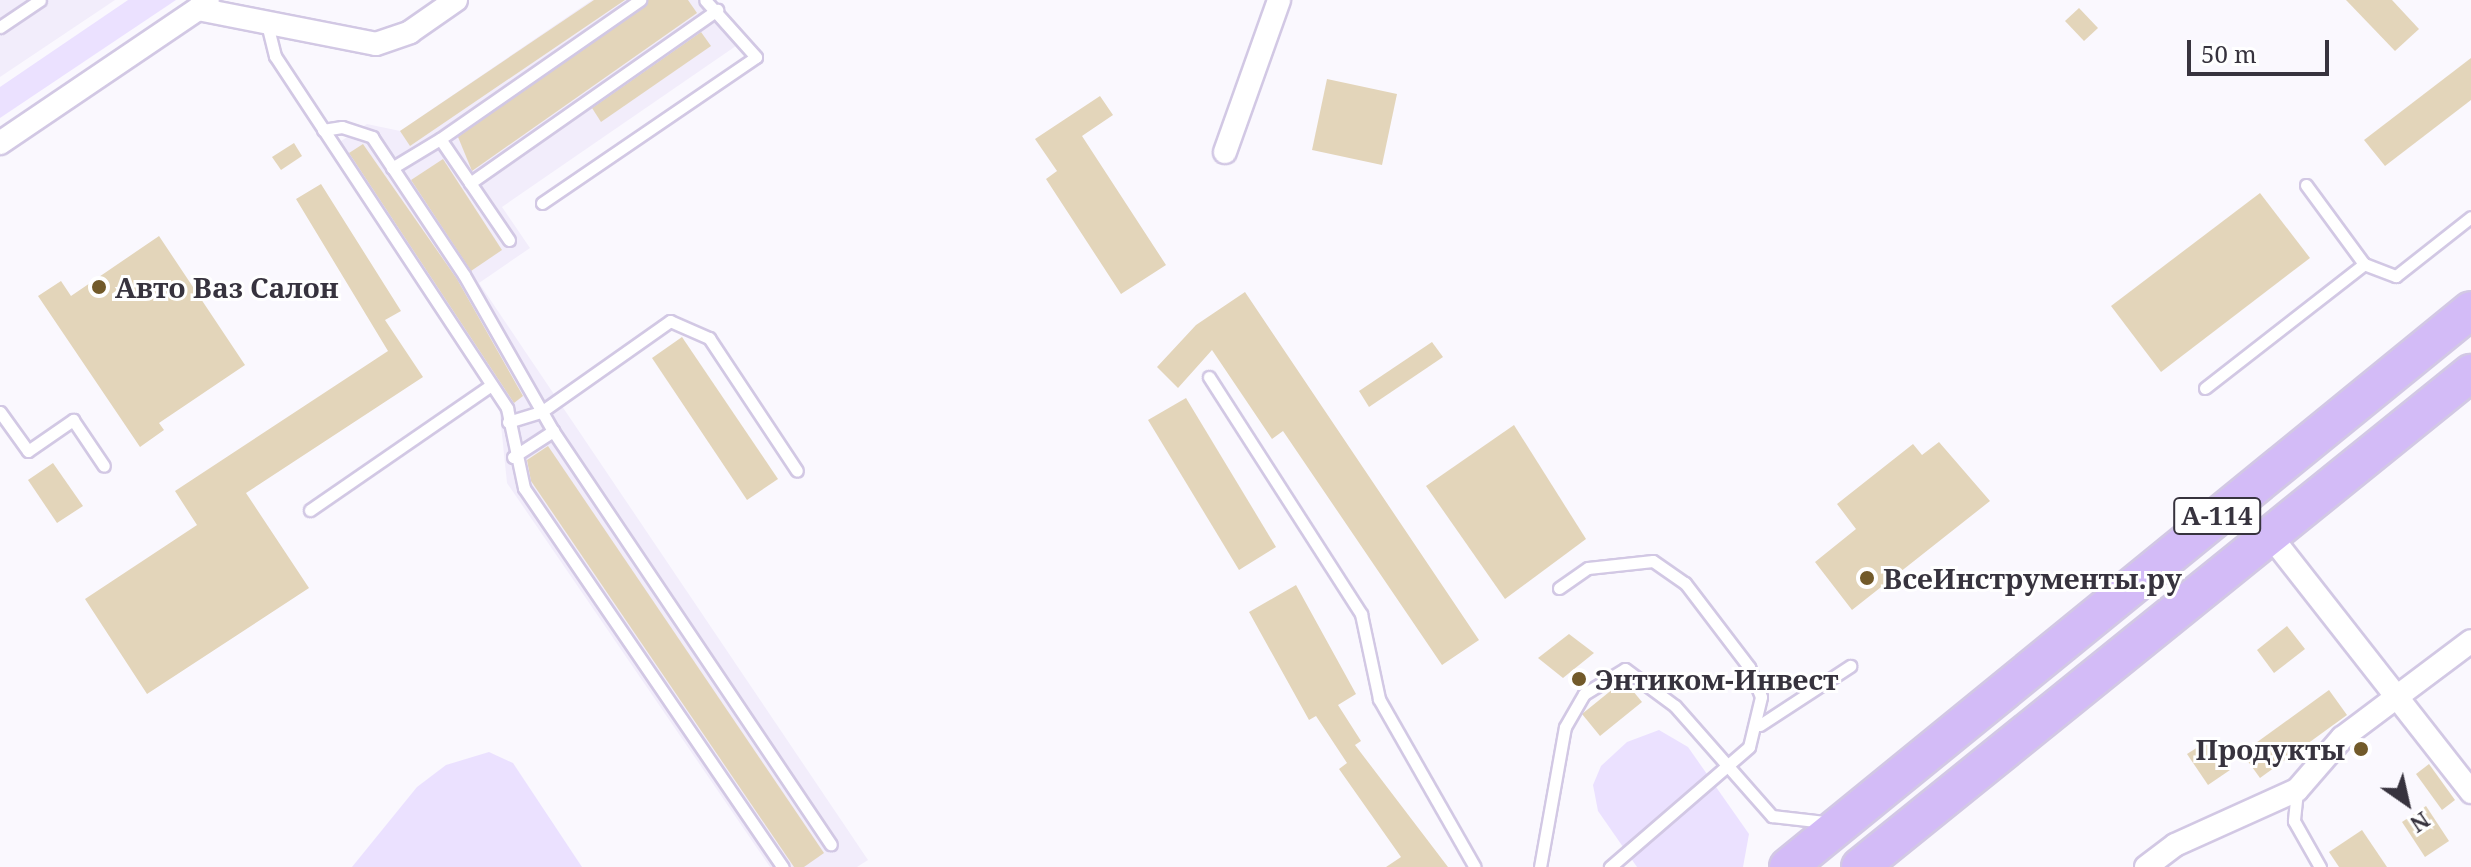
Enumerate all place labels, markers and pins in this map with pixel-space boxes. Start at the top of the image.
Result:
place label: Авто Ваз Салон [115,270,339,304]
marker: Авто Ваз Салон [90,278,108,296]
place label: ВсеИнструменты.ру [1883,561,2182,595]
marker: ВсеИнструменты.ру [1858,569,1876,587]
place label: Энтиком-Инвест [1595,662,1839,696]
marker: Энтиком-Инвест [1570,670,1588,688]
place label: Продукты [2196,732,2345,766]
marker: Продукты [2352,740,2370,758]

